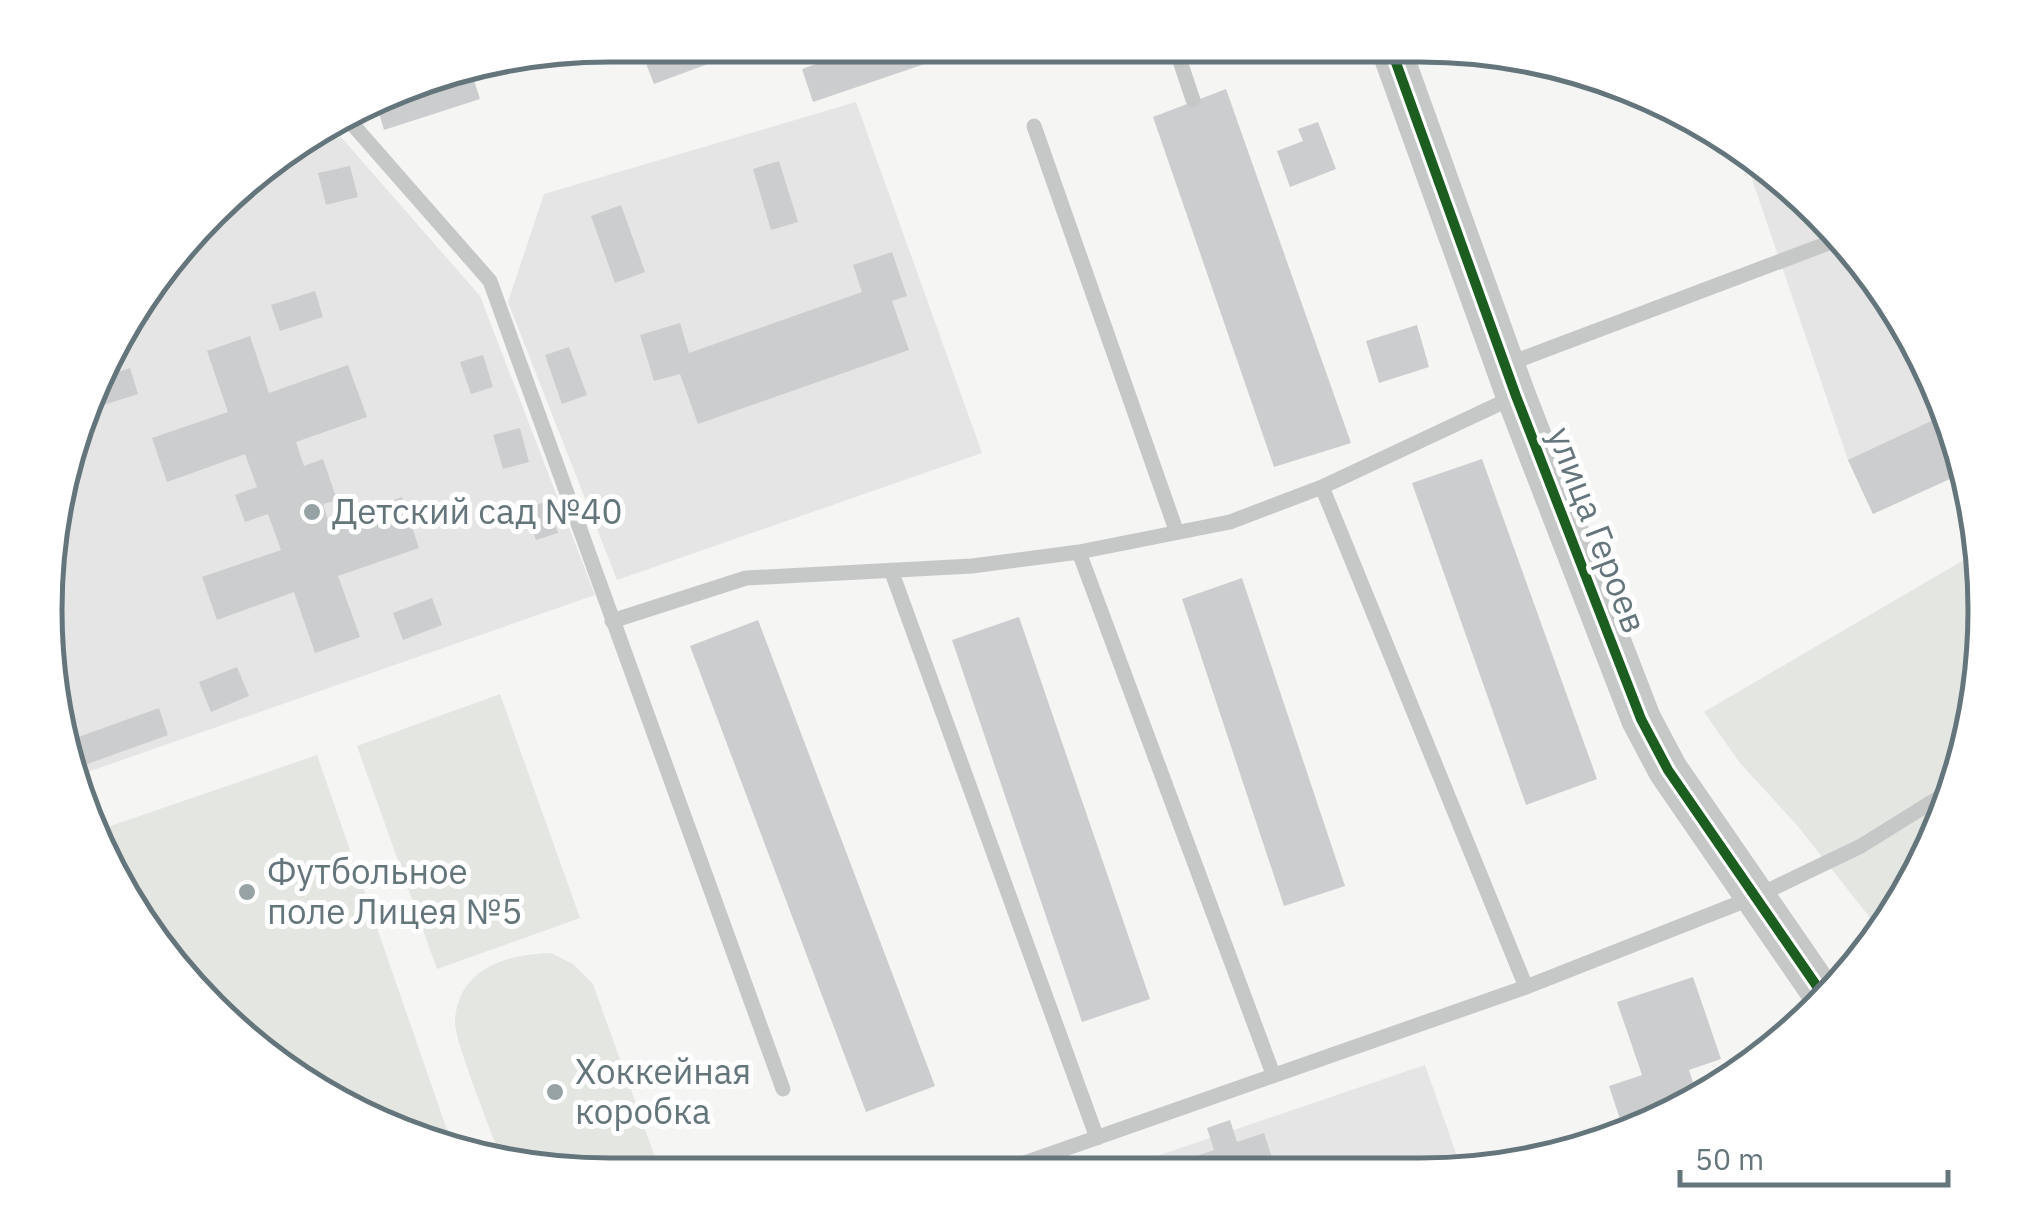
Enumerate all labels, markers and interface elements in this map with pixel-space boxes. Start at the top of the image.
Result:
street label: улица Героев [1538,420,1658,639]
place label: Детский сад №40 [332,488,623,534]
marker: Детский сад №40 [301,501,323,523]
place label: Футбольное поле Лицея №5 [267,848,522,934]
marker: Футбольное поле Лицея №5 [236,881,258,903]
place label: Хоккейная коробка [575,1048,751,1134]
marker: Хоккейная коробка [544,1081,566,1103]
scale bar [1680,1125,1948,1187]
text: 50 m [1695,1139,1764,1178]

